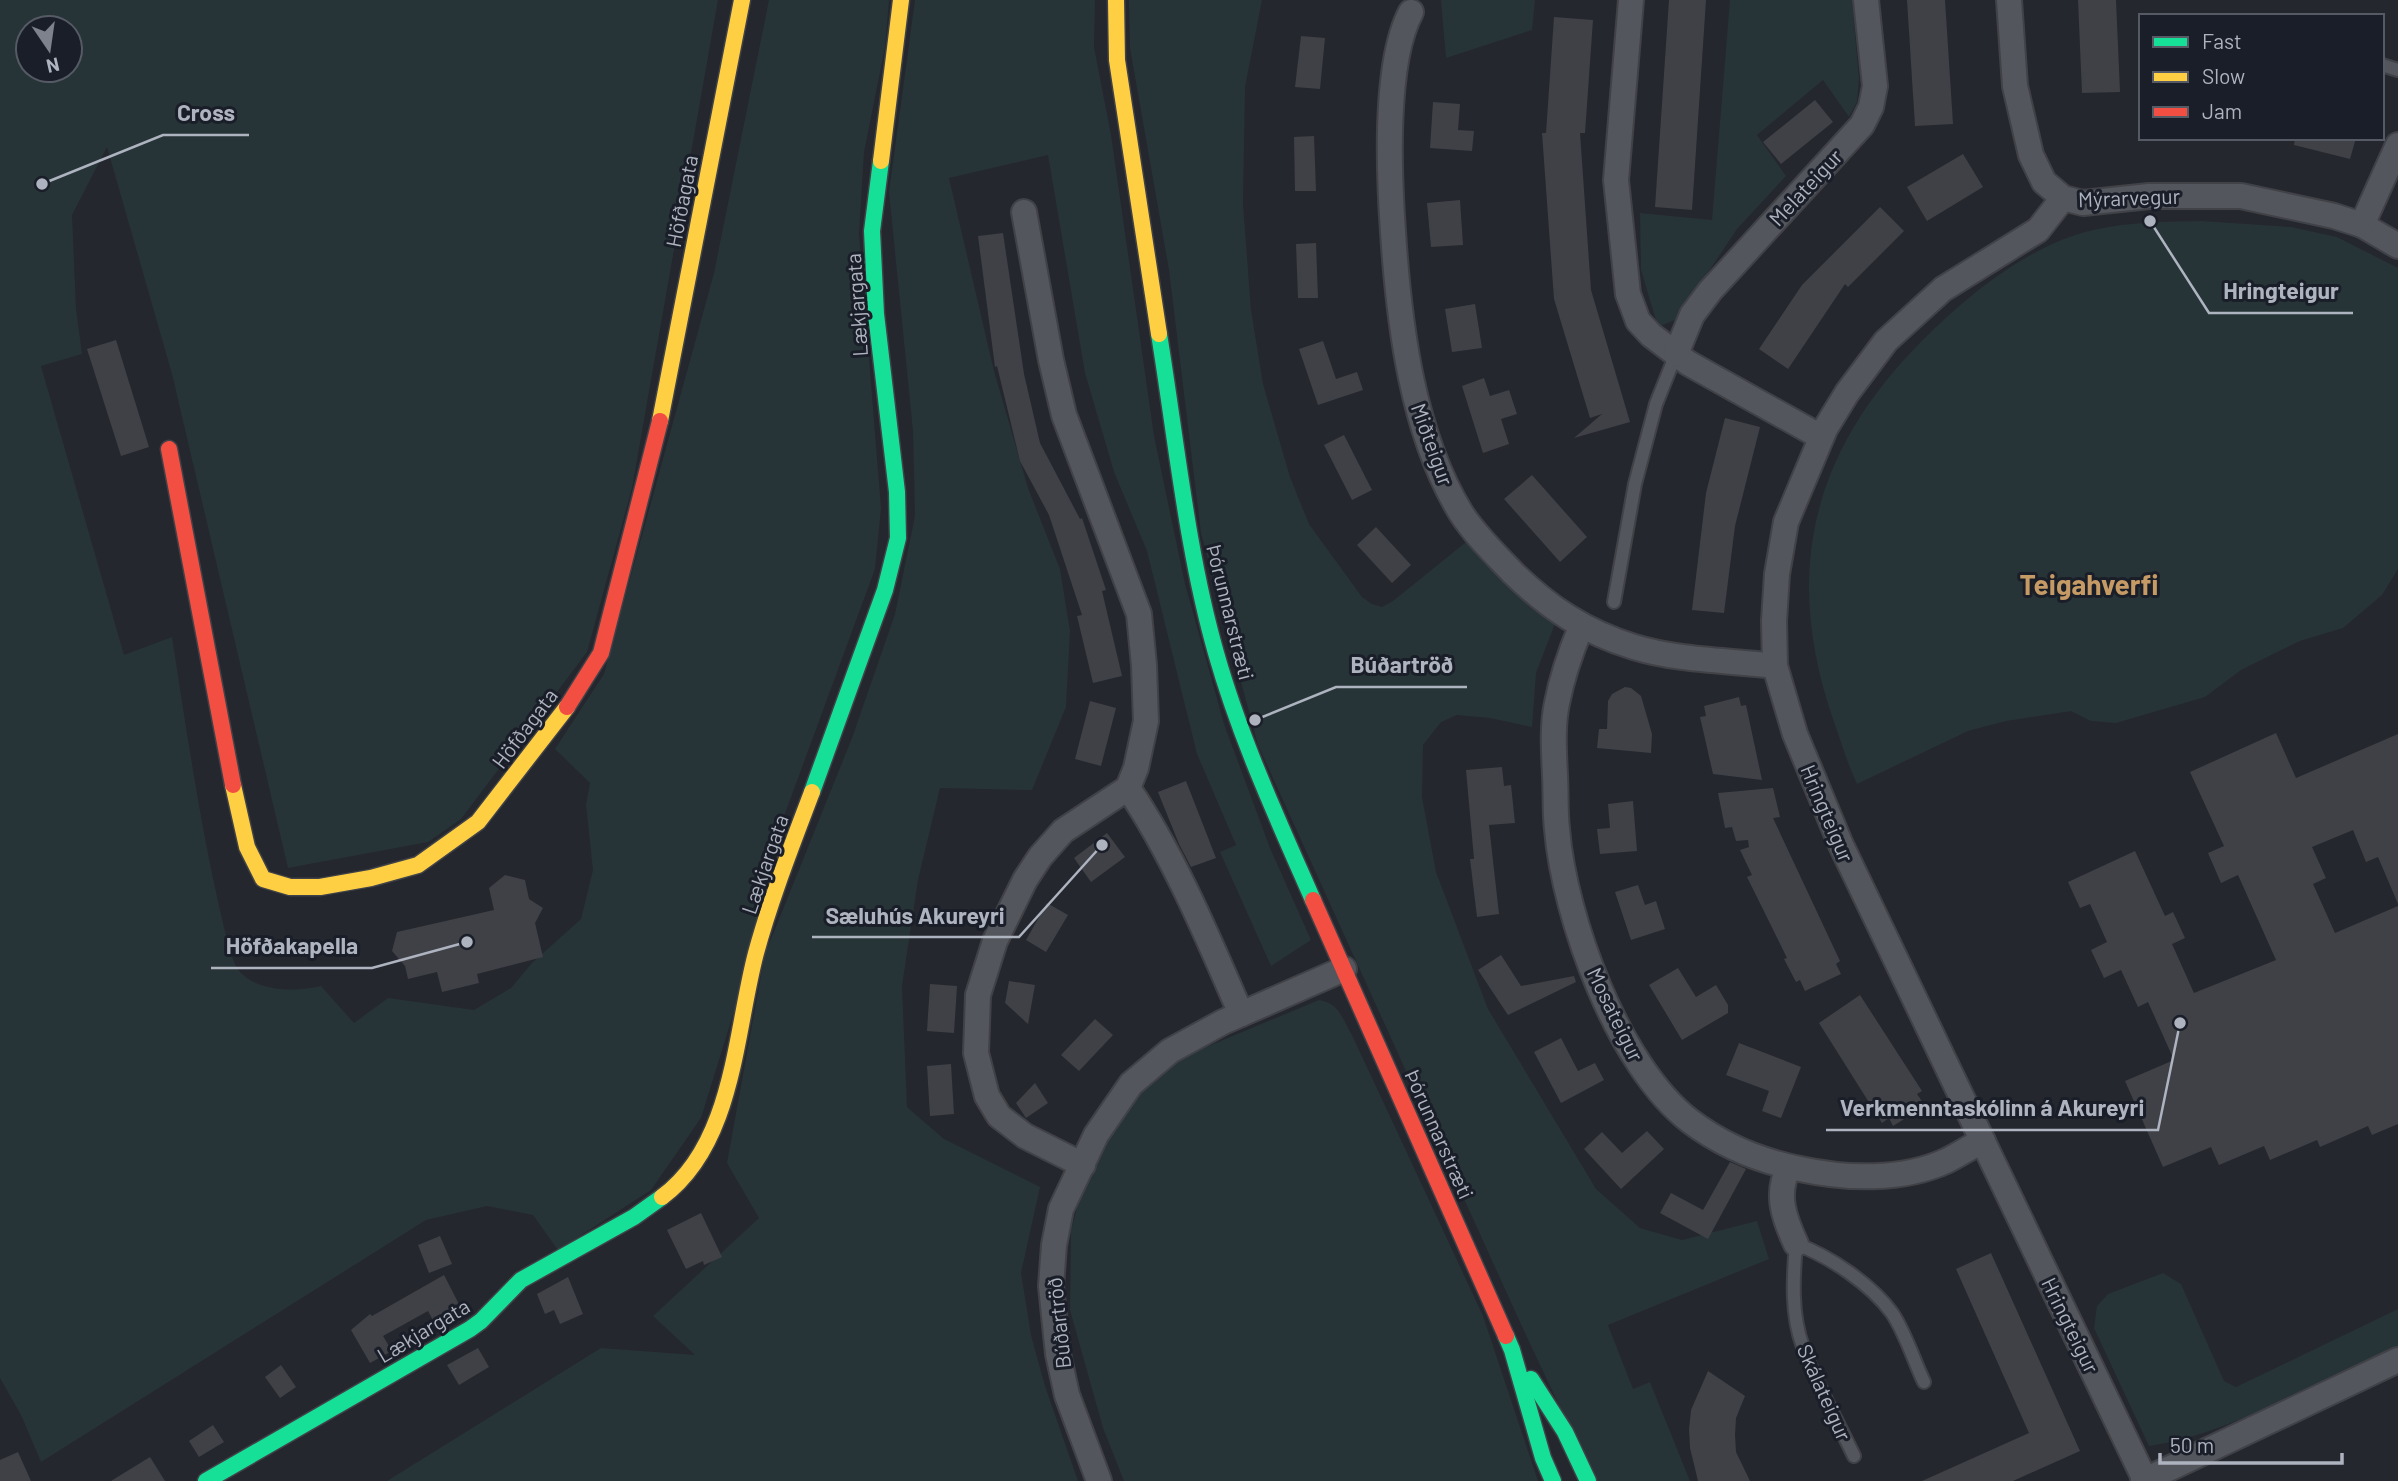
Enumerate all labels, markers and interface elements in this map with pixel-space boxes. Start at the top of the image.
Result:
north arrow [14,14,84,84]
legend [2139,14,2384,140]
text: Fast [2202,28,2242,53]
text: N [44,53,62,79]
text: Slow [2202,63,2245,88]
callout: Cross [163,91,249,135]
text: Cross [177,98,235,126]
text: Jam [2202,98,2242,123]
street label: Melateigur [1763,143,1847,231]
street label: Höfðagata [660,153,702,249]
street label: Mýrarvegur [2077,183,2181,211]
street label: Lækjargata [840,253,872,357]
callout: Hringteigur [2209,269,2353,313]
text: Hringteigur [2223,276,2339,304]
street label: Miðteigur [1407,400,1459,489]
street label: Þórunnarstræti [1202,542,1260,682]
district label: Teigahverfi [2019,567,2159,601]
callout: Búðartröð [1336,643,1467,687]
text: Búðartröð [1351,650,1453,678]
street label: Höfðagata [486,683,562,773]
street label: Hringteigur [1796,761,1860,866]
street label: Lækjargata [735,811,793,917]
callout: Sæluhús Akureyri [812,893,1019,937]
text: Sæluhús Akureyri [825,901,1005,929]
callout: Höfðakapella [211,924,372,968]
text: Höfðakapella [226,931,358,959]
street label: Mosateigur [1583,963,1650,1065]
street label: Þórunnarstræti [1400,1066,1480,1202]
callout: Verkmenntaskólinn á Akureyri [1826,1086,2158,1130]
text: Verkmenntaskólinn á Akureyri [1840,1093,2144,1121]
street label: Hringteigur [2037,1273,2105,1377]
street label: Búðartröð [1041,1276,1075,1370]
street label: Lækjargata [372,1293,474,1367]
street label: Skálateigur [1793,1340,1857,1444]
scale bar [2160,1422,2342,1466]
text: 50 m [2170,1432,2214,1457]

